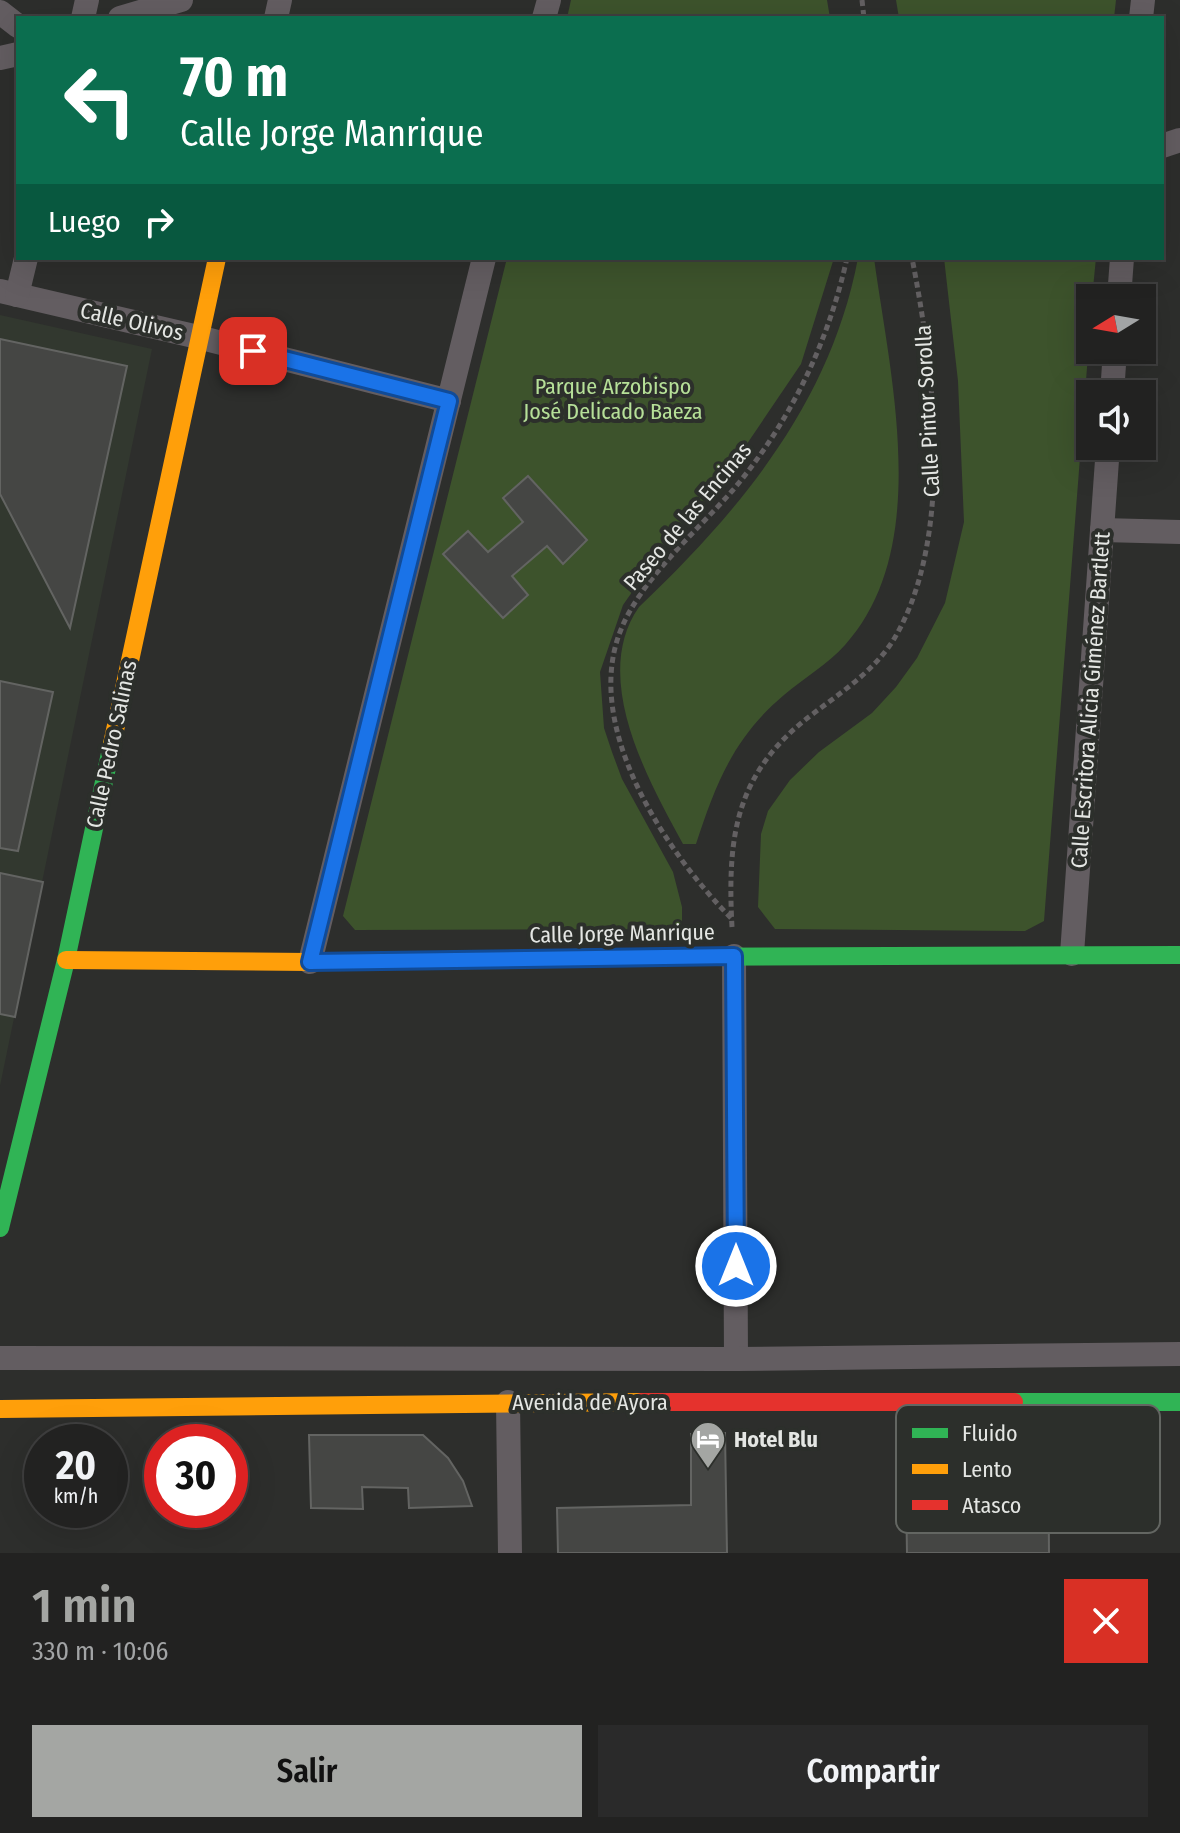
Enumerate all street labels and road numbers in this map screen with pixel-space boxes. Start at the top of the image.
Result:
street label: Calle Olivos [78,297,186,346]
street label: Calle Pintor Sorolla [910,324,945,498]
street label: Paseo de las Encinas [618,437,757,596]
street label: Calle Escritora Alicia Giménez Bartlett [1065,530,1116,869]
street label: Calle Pedro Salinas [81,658,142,830]
street label: Calle Jorge Manrique [529,918,715,949]
street label: Avenida de Ayora [512,1389,668,1416]

